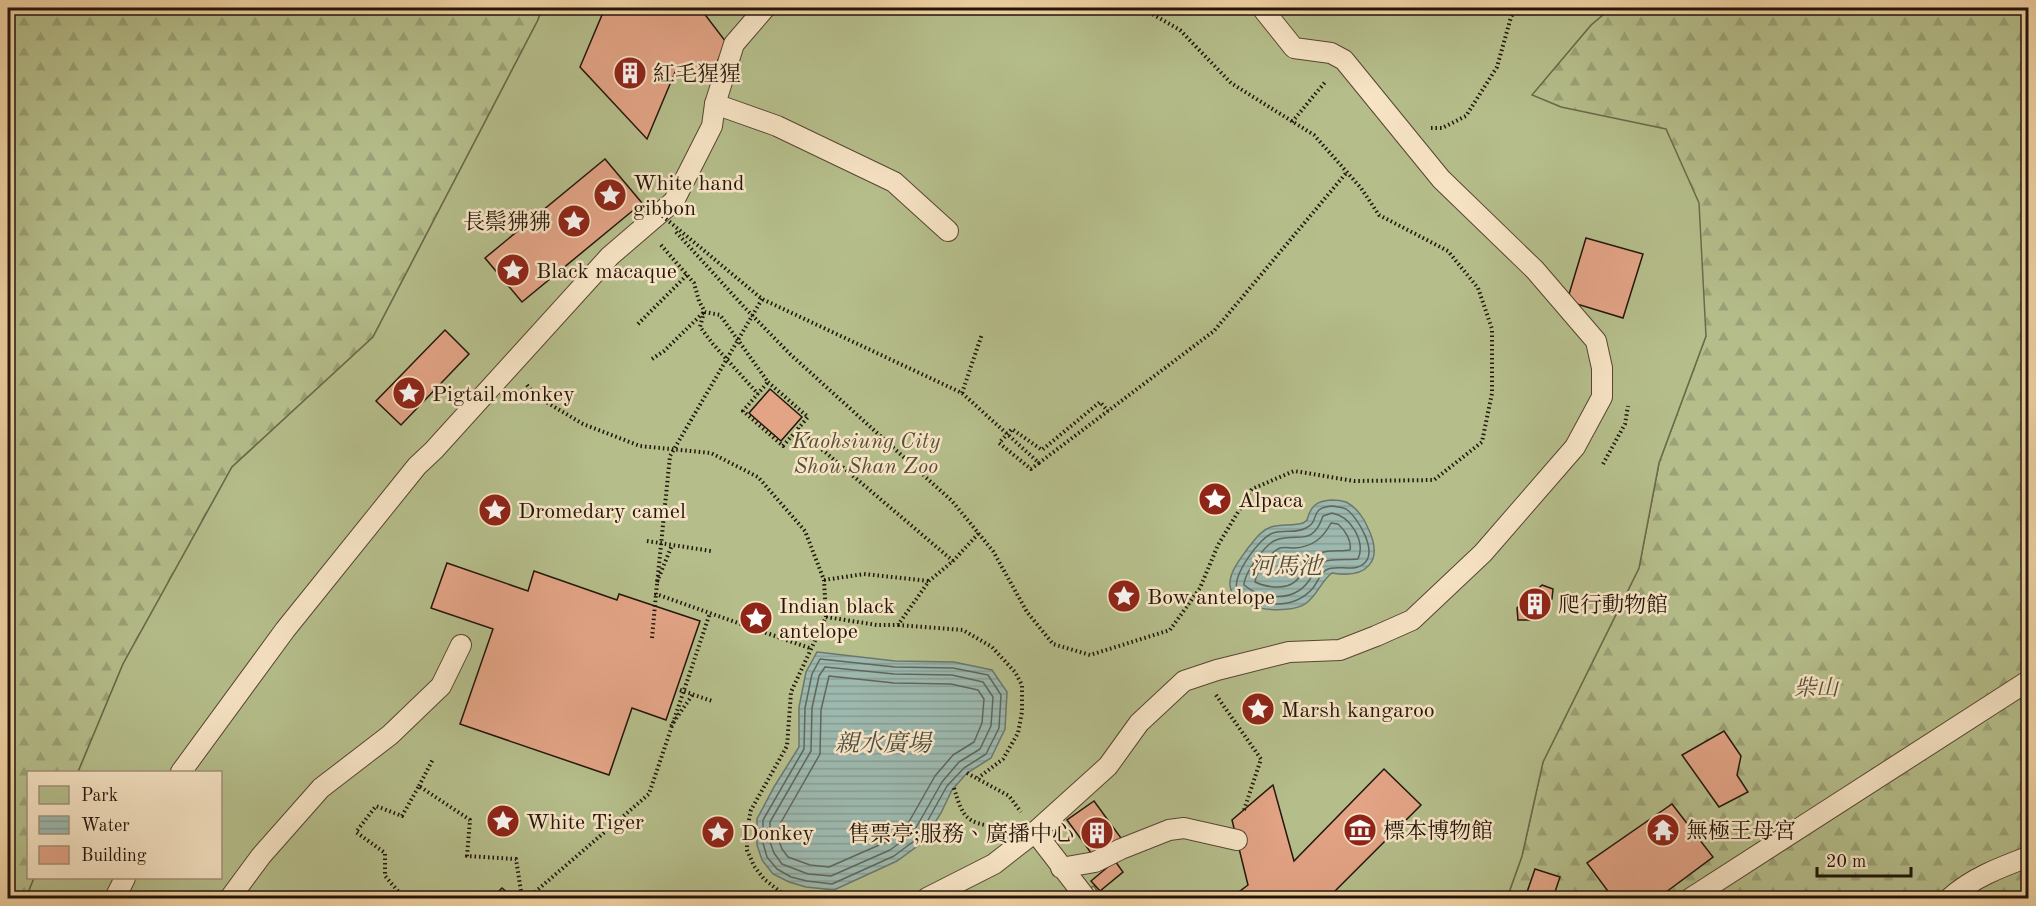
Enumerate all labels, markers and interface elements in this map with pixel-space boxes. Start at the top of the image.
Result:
building icon: 紅毛猩猩 [612,55,648,91]
place label: 紅毛猩猩 [653,62,741,86]
place label: White hand gibbon [633,173,745,220]
place icon: White hand gibbon [592,177,628,213]
place icon: 長鬃狒狒 [556,203,592,239]
place label: 長鬃狒狒 [463,210,551,234]
place icon: Black macaque [495,252,531,288]
place label: Black macaque [536,261,677,283]
place icon: Pigtail monkey [391,375,427,411]
place label: Pigtail monkey [432,384,575,406]
park label: Kaohsiung City Shou Shan Zoo [791,431,941,478]
place icon: Alpaca [1197,481,1233,517]
place label: Alpaca [1238,490,1304,512]
place icon: Dromedary camel [477,492,513,528]
place label: Dromedary camel [518,501,686,523]
water label: 河馬池 [1250,553,1325,580]
place icon: Bow antelope [1106,578,1142,614]
building icon: 爬行動物館 [1517,586,1553,622]
place label: Bow antelope [1147,587,1275,609]
place label: 爬行動物館 [1558,593,1668,617]
place label: Indian black antelope [779,596,895,643]
place icon: Indian black antelope [738,600,774,636]
park label: 柴山 [1794,676,1840,700]
place icon: Marsh kangaroo [1240,691,1276,727]
place label: Marsh kangaroo [1281,700,1435,722]
water label: 親水廣場 [835,730,933,757]
legend [27,771,222,879]
text: Park [81,787,118,805]
place icon: White Tiger [485,803,521,839]
place label: White Tiger [526,812,644,834]
museum icon: 標本博物館 [1342,812,1378,848]
temple icon: 無極王母宮 [1645,812,1681,848]
place icon: Donkey [700,814,736,850]
building icon: 售票亭;服務、廣播中心 [1079,815,1115,851]
text: Water [81,817,130,835]
place label: 標本博物館 [1383,819,1493,843]
place label: 無極王母宮 [1686,819,1796,843]
place label: 售票亭;服務、廣播中心 [848,822,1074,846]
place label: Donkey [741,823,815,845]
scale bar [1817,840,1912,878]
text: Building [81,847,147,865]
text: 20 m [1826,853,1866,871]

